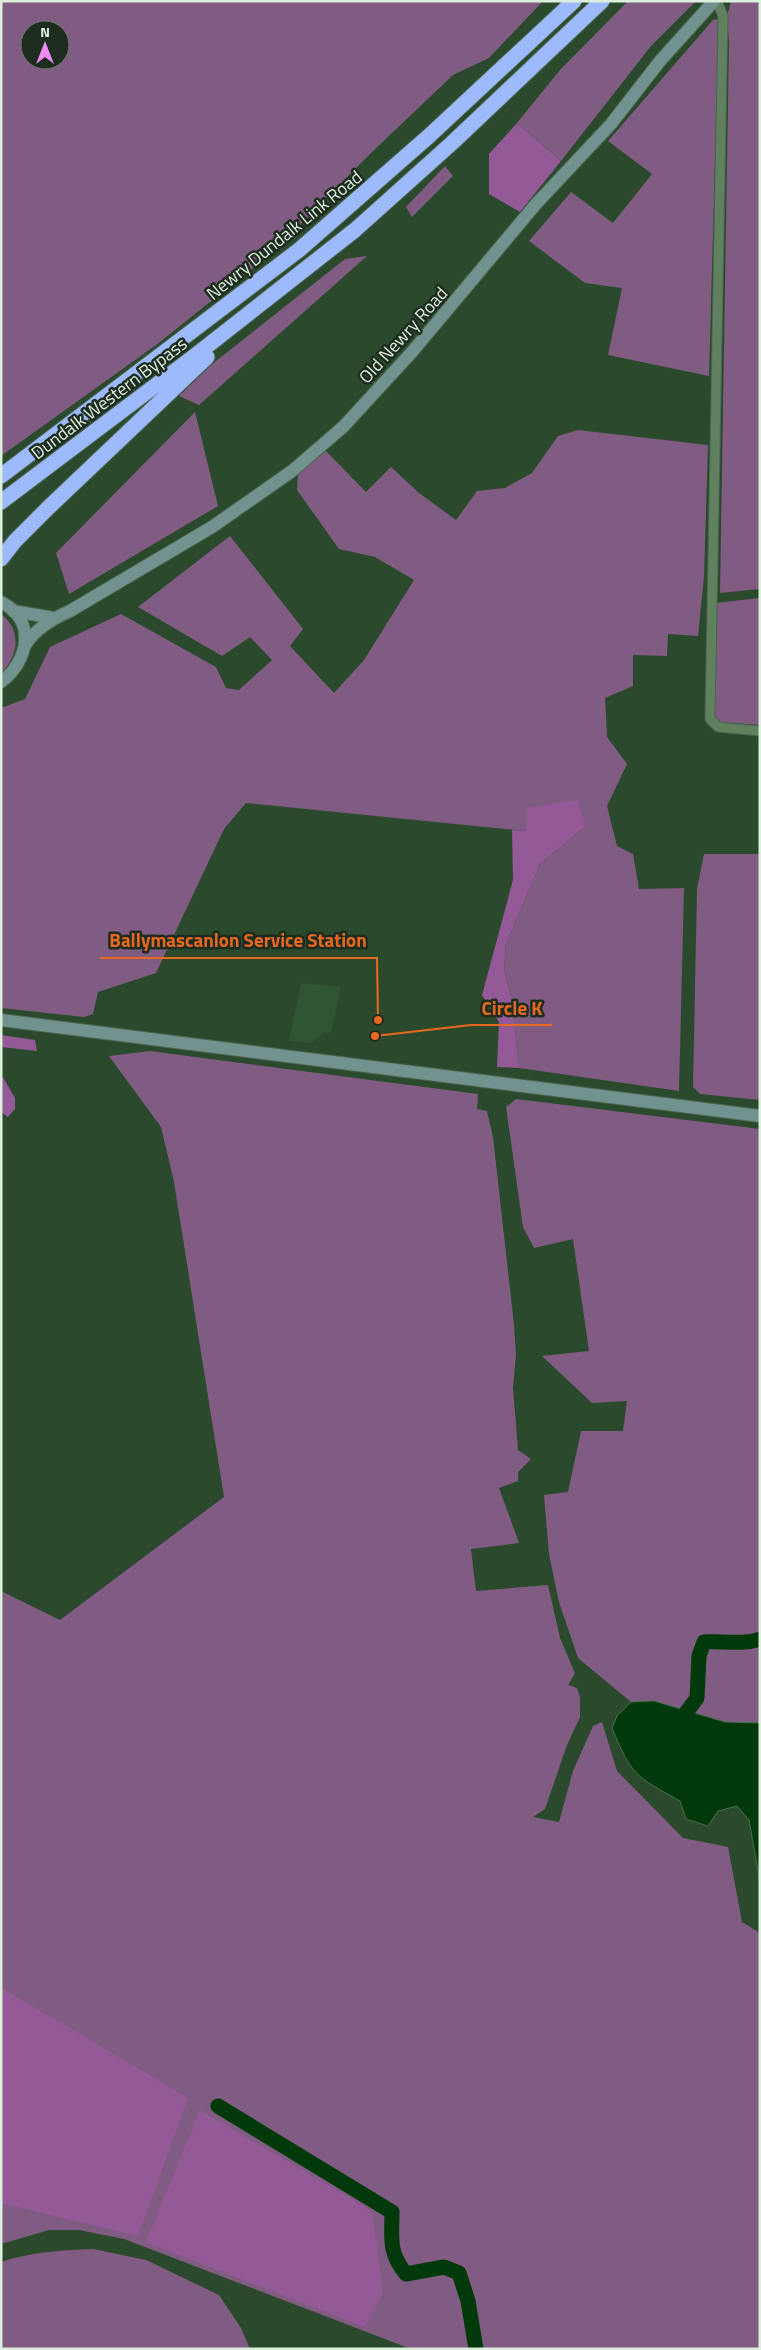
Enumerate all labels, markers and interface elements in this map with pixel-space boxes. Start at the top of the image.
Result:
north arrow [20,20,70,70]
text: N [40,21,50,42]
street label: Newry Dundalk Link Road [200,164,368,306]
street label: Old Newry Road [352,281,454,389]
street label: Dundalk Western Bypass [25,330,193,466]
callout: Ballymascanlon Service Station [100,924,377,958]
text: Ballymascanlon Service Station [109,925,367,954]
callout: Circle K [471,991,552,1025]
text: Circle K [481,993,543,1022]

